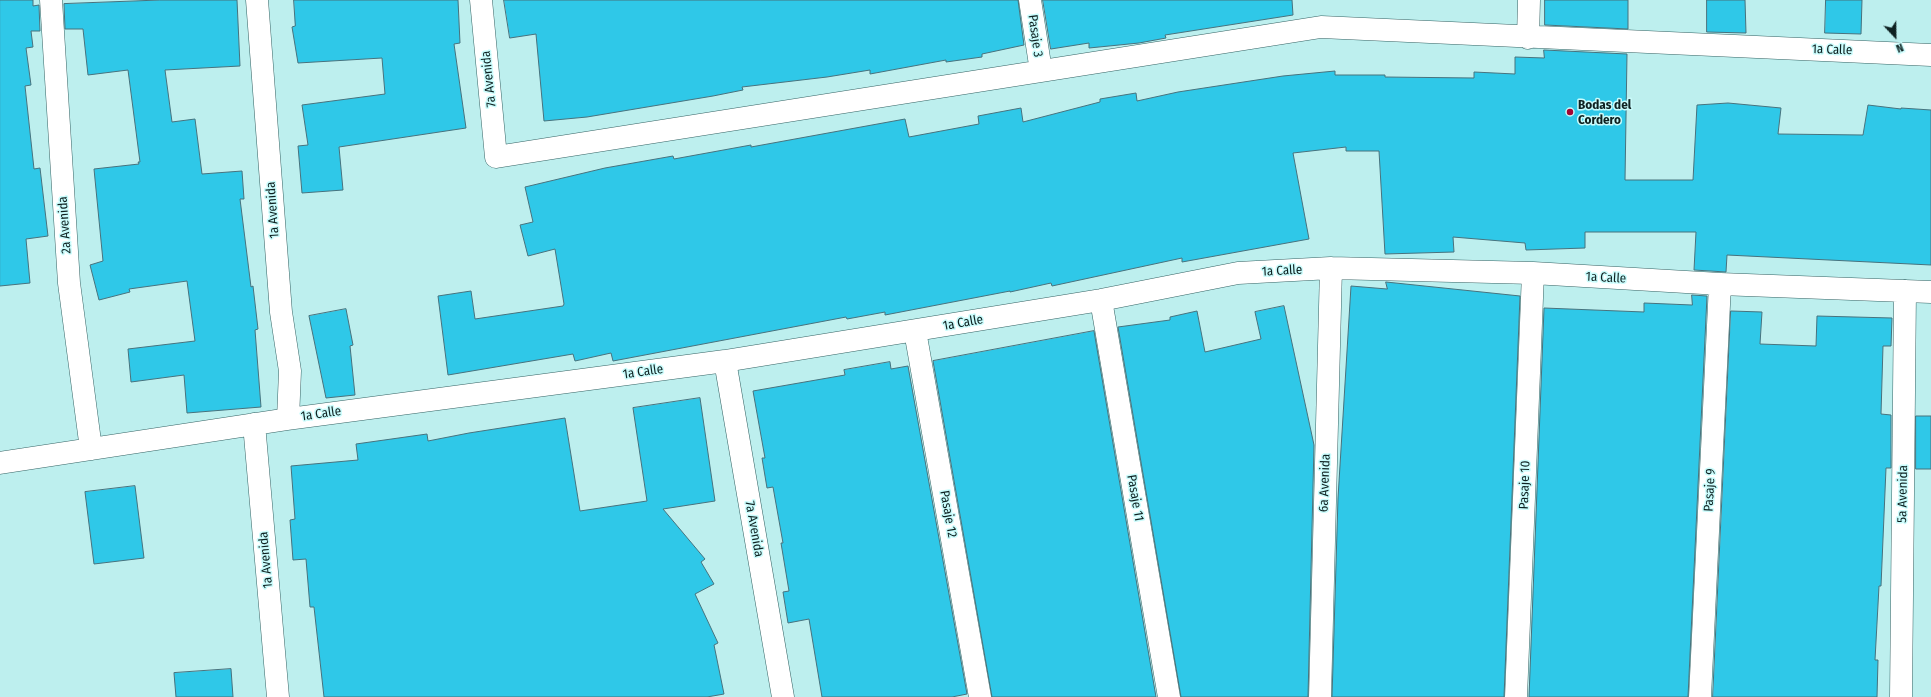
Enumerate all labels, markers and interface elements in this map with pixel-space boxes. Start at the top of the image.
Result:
street label: Pasaje 3 [1024,14,1046,58]
north arrow [1875,16,1915,56]
text: N [1894,40,1905,55]
street label: 1a Calle [1812,41,1852,59]
street label: 7a Avenida [478,50,500,108]
place label: Bodas del Cordero [1578,97,1631,128]
marker: Bodas del Cordero [1565,107,1575,117]
street label: 1a Avenida [263,181,283,239]
street label: 2a Avenida [55,196,75,254]
street label: 1a Calle [1261,262,1303,280]
street label: 1a Calle [1585,269,1627,287]
street label: 1a Calle [942,312,984,334]
street label: 1a Calle [622,361,664,383]
street label: 1a Calle [300,403,342,425]
street label: 6a Avenida [1316,454,1334,512]
street label: Pasaje 10 [1516,460,1534,510]
street label: 5a Avenida [1895,465,1911,523]
street label: Pasaje 9 [1701,468,1719,512]
street label: Pasaje 11 [1123,474,1147,522]
street label: Pasaje 12 [936,489,960,539]
street label: 7a Avenida [741,500,767,558]
street label: 1a Avenida [256,531,276,589]

